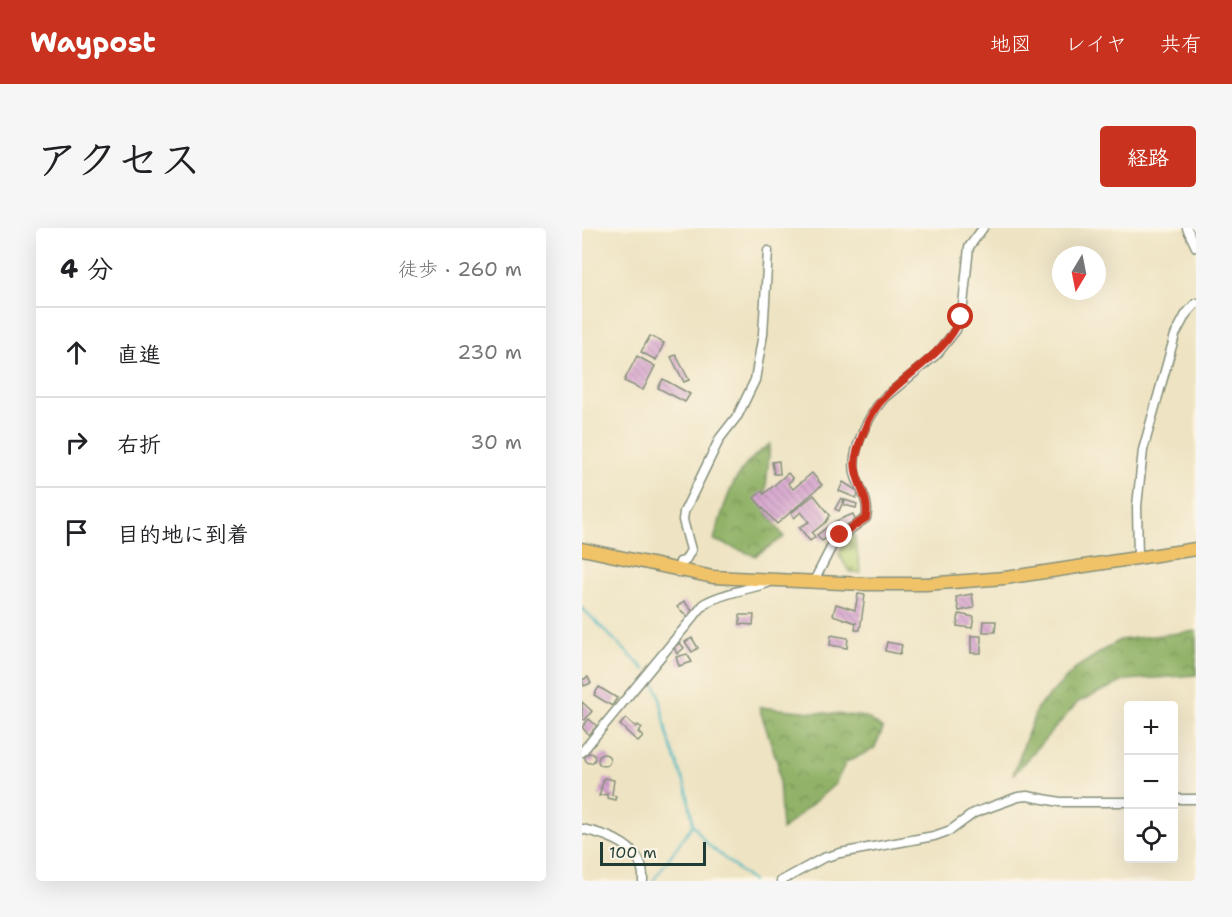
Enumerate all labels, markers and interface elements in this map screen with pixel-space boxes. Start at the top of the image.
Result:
text: Waypost [30,23,156,61]
text: 地図 [990,30,1032,58]
text: レイヤ [1065,30,1127,58]
text: 共有 [1160,30,1202,58]
button: 経路 [1100,126,1196,187]
text: アクセス [36,131,201,187]
north arrow [1052,246,1106,300]
text: 4 分 [60,251,113,286]
text: 徒歩 · 260 m [398,256,522,282]
route start [947,303,973,329]
icon: ahead [60,336,93,369]
text: 230 m [457,339,522,365]
text: 直進 [117,340,161,369]
icon: right [60,426,93,459]
text: 30 m [470,429,522,455]
text: 右折 [117,430,161,459]
icon: arrive [60,516,93,549]
text: 目的地に到着 [117,520,249,549]
route end [826,521,852,547]
map controls [1124,701,1178,863]
button: + [1124,701,1178,755]
button: − [1124,755,1178,809]
button: locate [1124,809,1178,863]
scale bar [600,839,706,866]
text: 100 m [609,842,657,863]

